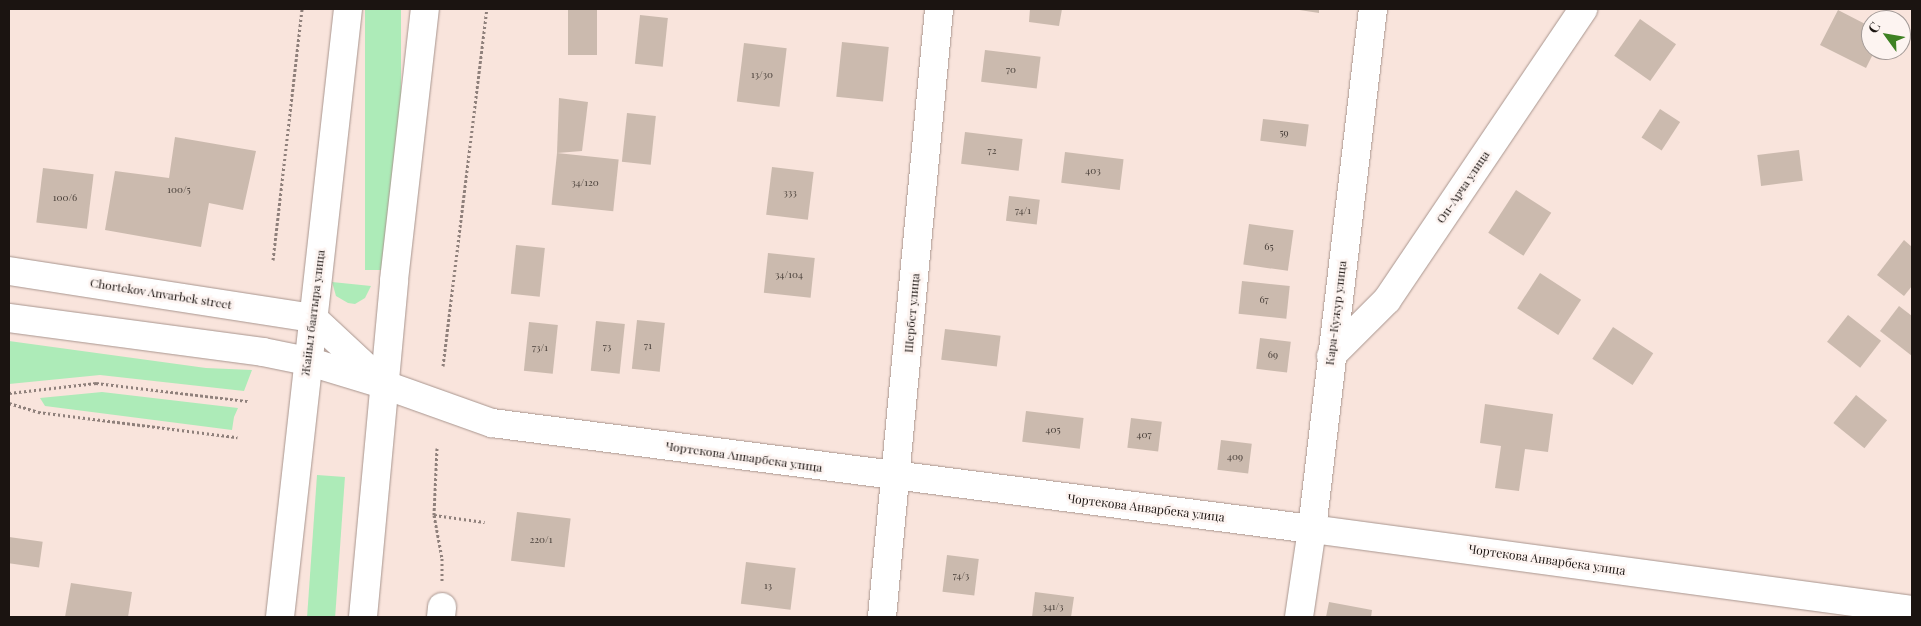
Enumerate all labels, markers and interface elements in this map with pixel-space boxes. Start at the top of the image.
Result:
north arrow [1861,10,1911,60]
text: С [1863,18,1884,37]
house number: 70 [1006,64,1016,76]
house number: 13/30 [751,69,773,81]
house number: 59 [1279,127,1289,139]
house number: 72 [988,145,996,157]
street label: Он-Арча улица [1433,148,1493,226]
house number: 403 [1085,165,1101,177]
house number: 34/120 [571,177,599,189]
house number: 100/5 [167,184,191,196]
house number: 333 [783,187,797,199]
house number: 100/6 [53,192,77,204]
house number: 74/1 [1015,205,1031,217]
house number: 65 [1264,241,1274,253]
street label: Жайыл баатыра улица [298,249,328,377]
street label: Кара-Кужур улица [1322,260,1350,366]
house number: 34/104 [775,269,803,281]
street label: Шербет улица [901,273,923,353]
street label: Chortekov Anvarbek street [89,276,233,312]
house number: 67 [1259,294,1269,306]
house number: 71 [644,340,652,352]
house number: 73 [603,341,611,353]
house number: 73/1 [532,342,548,354]
house number: 69 [1268,349,1278,361]
house number: 405 [1045,424,1061,436]
house number: 407 [1137,429,1151,441]
street label: Чортекова Анварбека улица [665,439,823,475]
house number: 409 [1227,451,1243,463]
street label: Чортекова Анварбека улица [1067,491,1225,525]
house number: 220/1 [530,534,552,546]
street label: Чортекова Анварбека улица [1468,542,1626,578]
house number: 74/3 [953,570,969,582]
house number: 13 [764,580,772,592]
house number: 341/3 [1042,601,1064,613]

